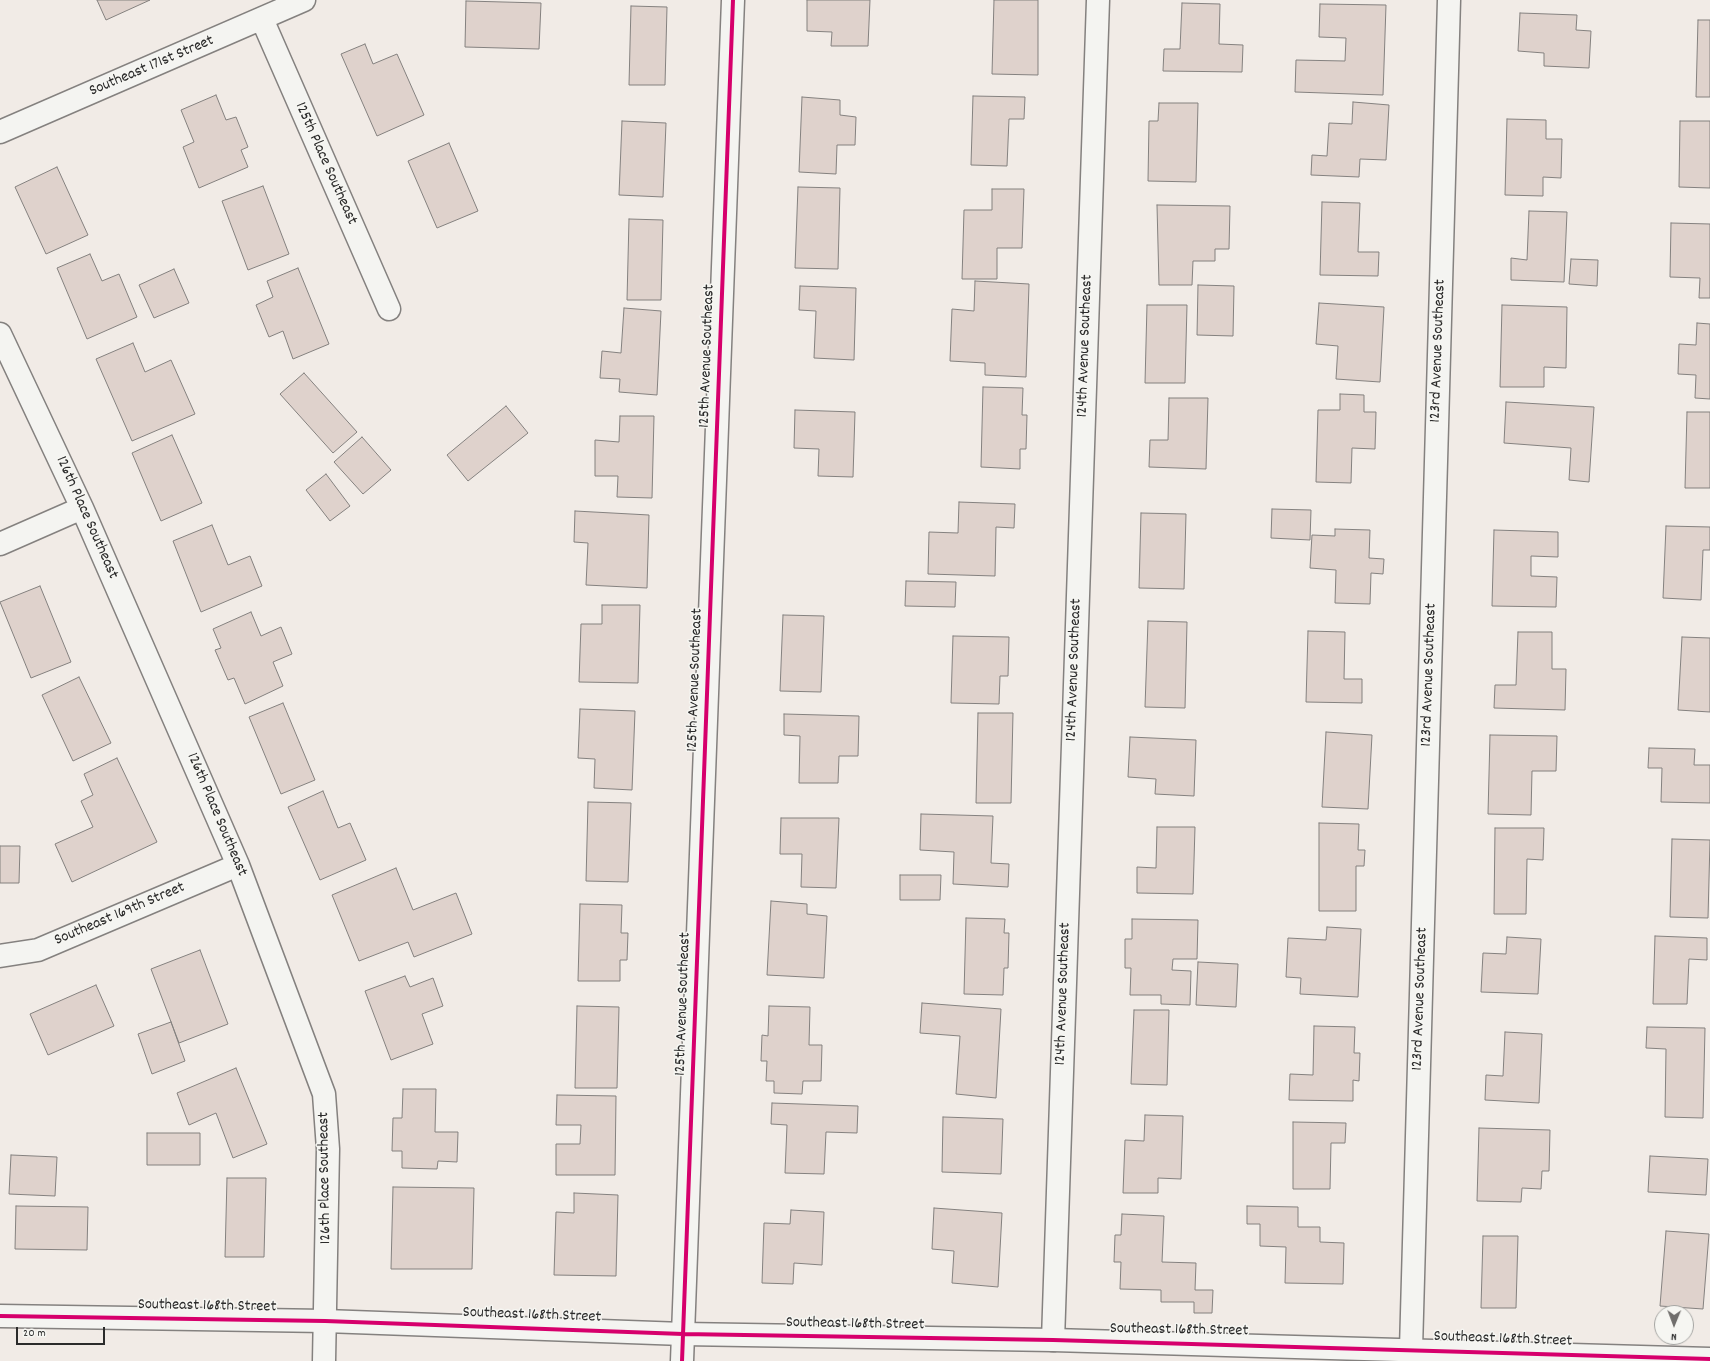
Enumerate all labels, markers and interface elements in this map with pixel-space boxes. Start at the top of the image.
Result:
street label: Southeast 171st Street [87,32,217,102]
street label: 125th Place Southeast [289,100,361,228]
street label: 124th Avenue Southeast [1074,274,1098,418]
street label: 123rd Avenue Southeast [1427,279,1451,423]
street label: 125th Avenue Southeast [696,284,720,428]
street label: 126th Place Southeast [50,454,122,582]
street label: 124th Avenue Southeast [1063,598,1087,742]
street label: 123rd Avenue Southeast [1418,603,1442,747]
street label: 125th Avenue Southeast [684,608,708,752]
street label: 126th Place Southeast [181,750,251,880]
street label: Southeast 169th Street [52,879,188,951]
street label: 124th Avenue Southeast [1052,922,1076,1066]
street label: 123rd Avenue Southeast [1409,927,1433,1071]
street label: 125th Avenue Southeast [672,932,696,1076]
street label: 126th Place Southeast [315,1112,337,1244]
street label: Southeast 168th Street [137,1296,277,1318]
street label: Southeast 168th Street [462,1304,602,1328]
north arrow [1654,1305,1694,1345]
street label: Southeast 168th Street [785,1314,925,1336]
scale bar [18,1319,107,1345]
street label: Southeast 168th Street [1109,1320,1249,1342]
text: 20 m [23,1325,46,1342]
street label: Southeast 168th Street [1433,1328,1573,1352]
text: N [1671,1328,1677,1344]

